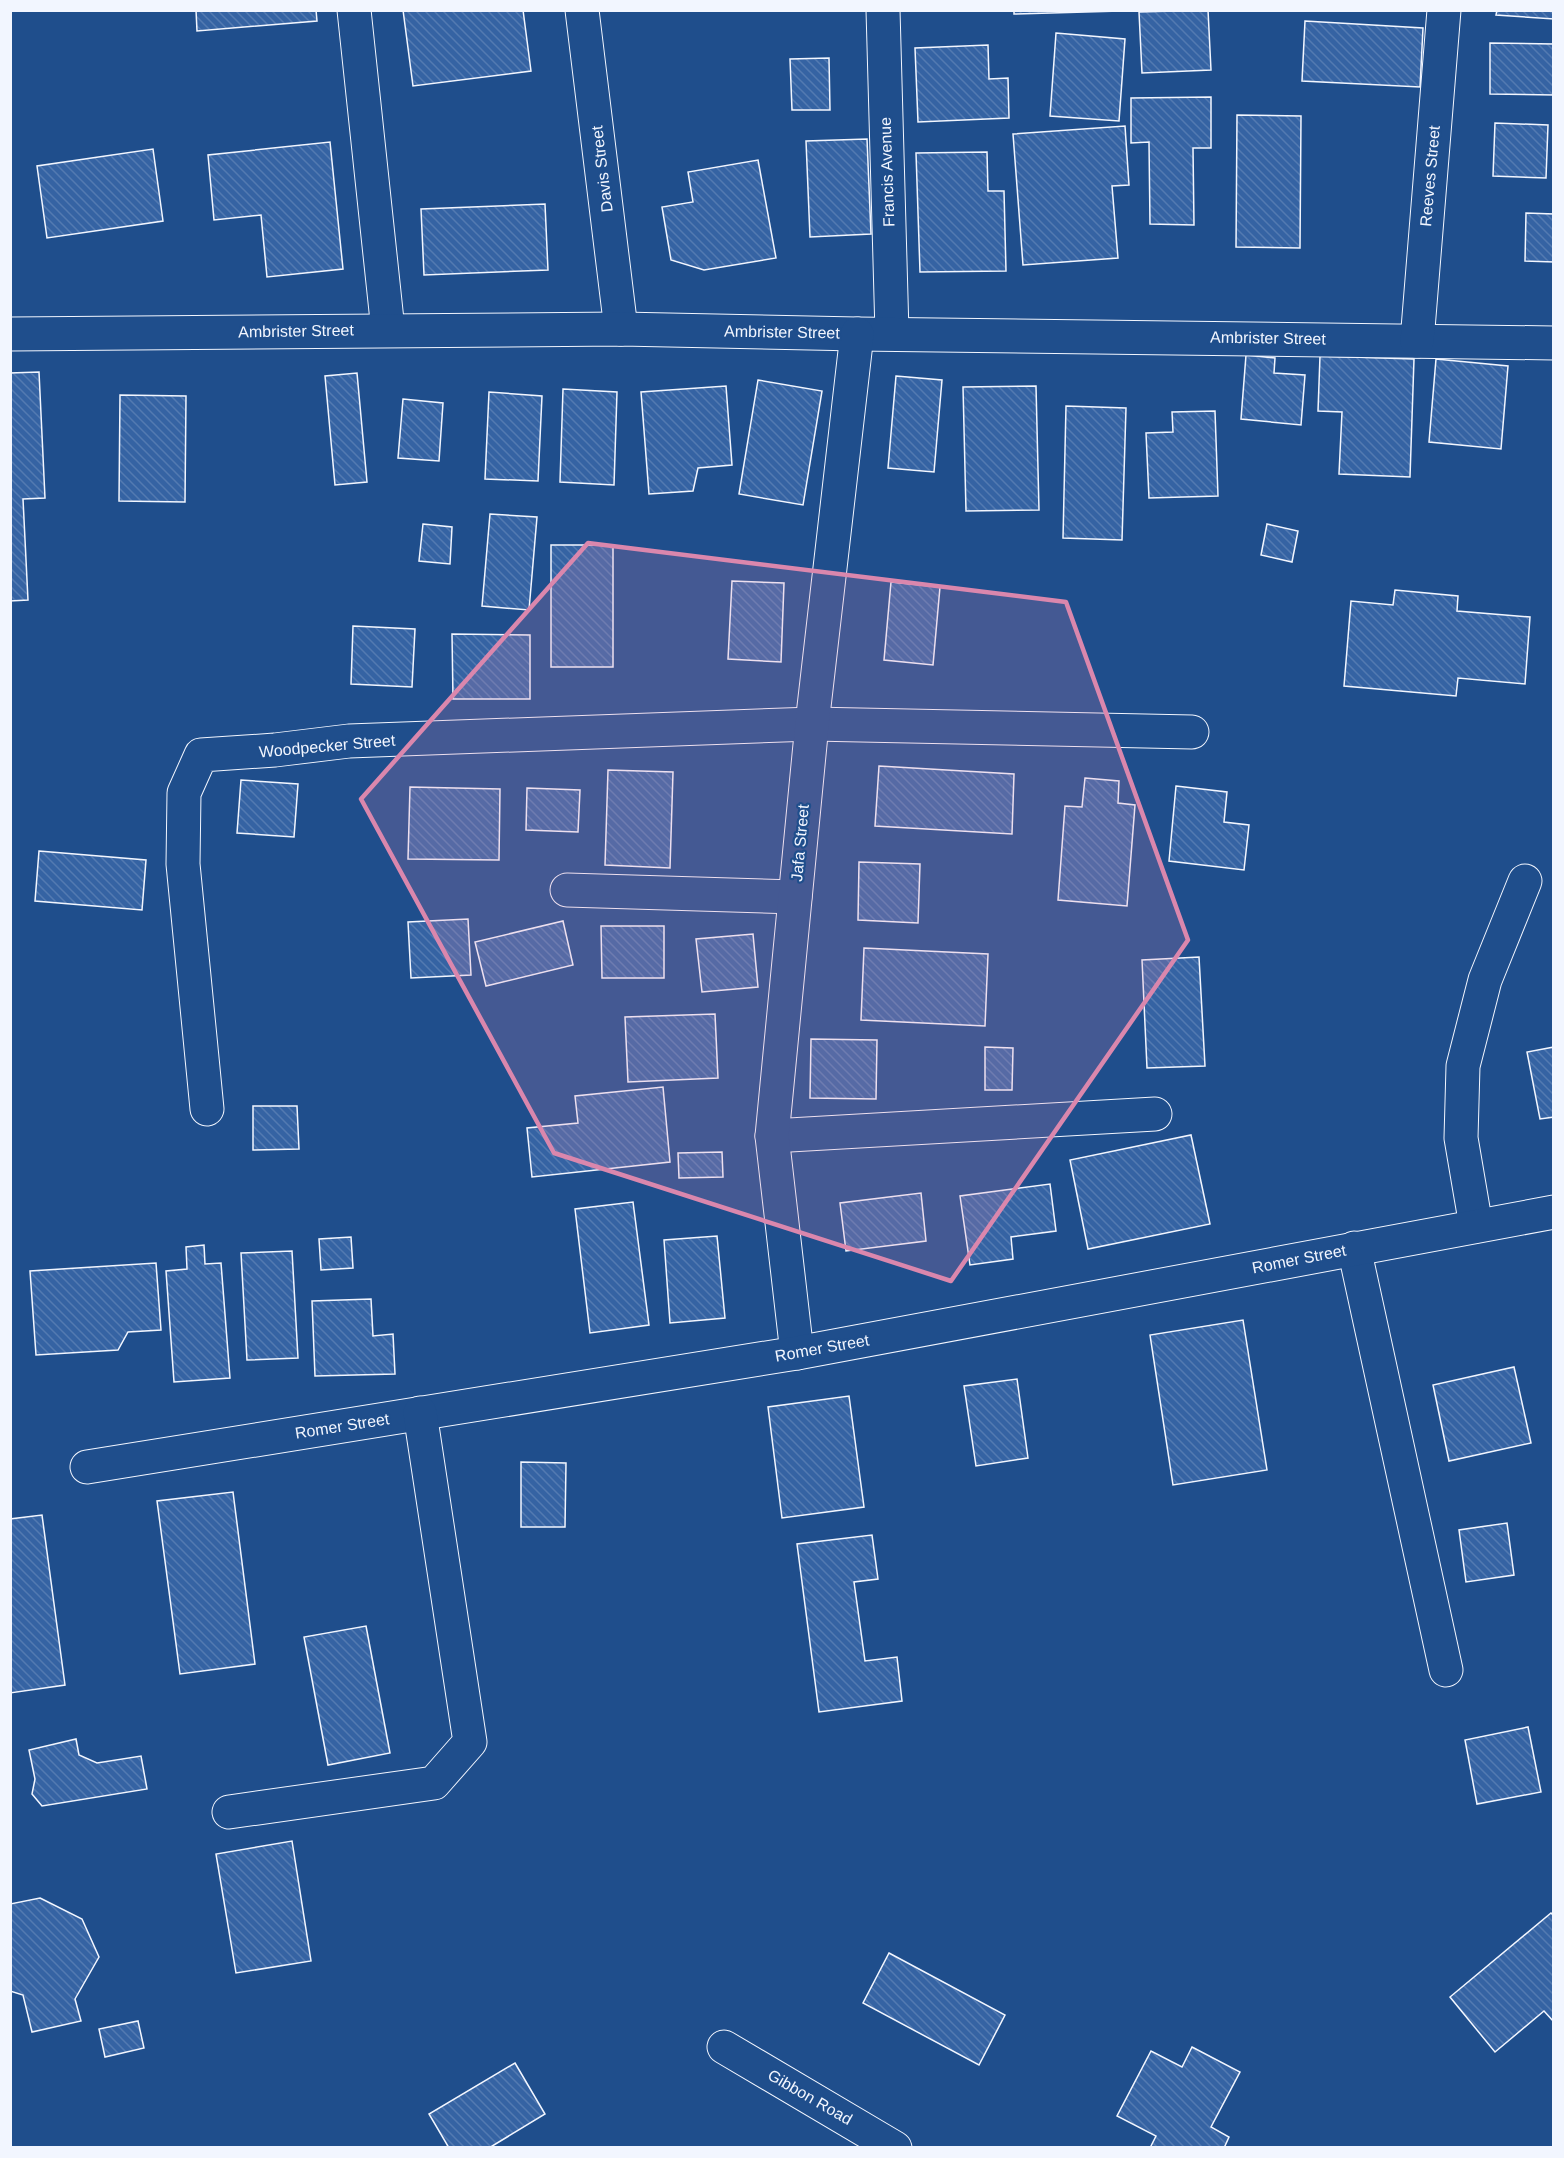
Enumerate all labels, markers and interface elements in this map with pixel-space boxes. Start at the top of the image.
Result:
street label: Francis Avenue [877,117,897,227]
street label: Davis Street [588,124,616,213]
street label: Reeves Street [1417,124,1443,227]
street label: Ambrister Street [238,321,354,341]
street label: Ambrister Street [724,322,840,342]
street label: Ambrister Street [1210,328,1326,348]
street label: Woodpecker Street [258,732,396,760]
street label: Jafa Street [788,803,812,882]
street label: Romer Street [1251,1241,1348,1276]
street label: Romer Street [774,1331,871,1365]
street label: Romer Street [294,1410,391,1442]
street label: Gibbon Road [765,2066,855,2128]

